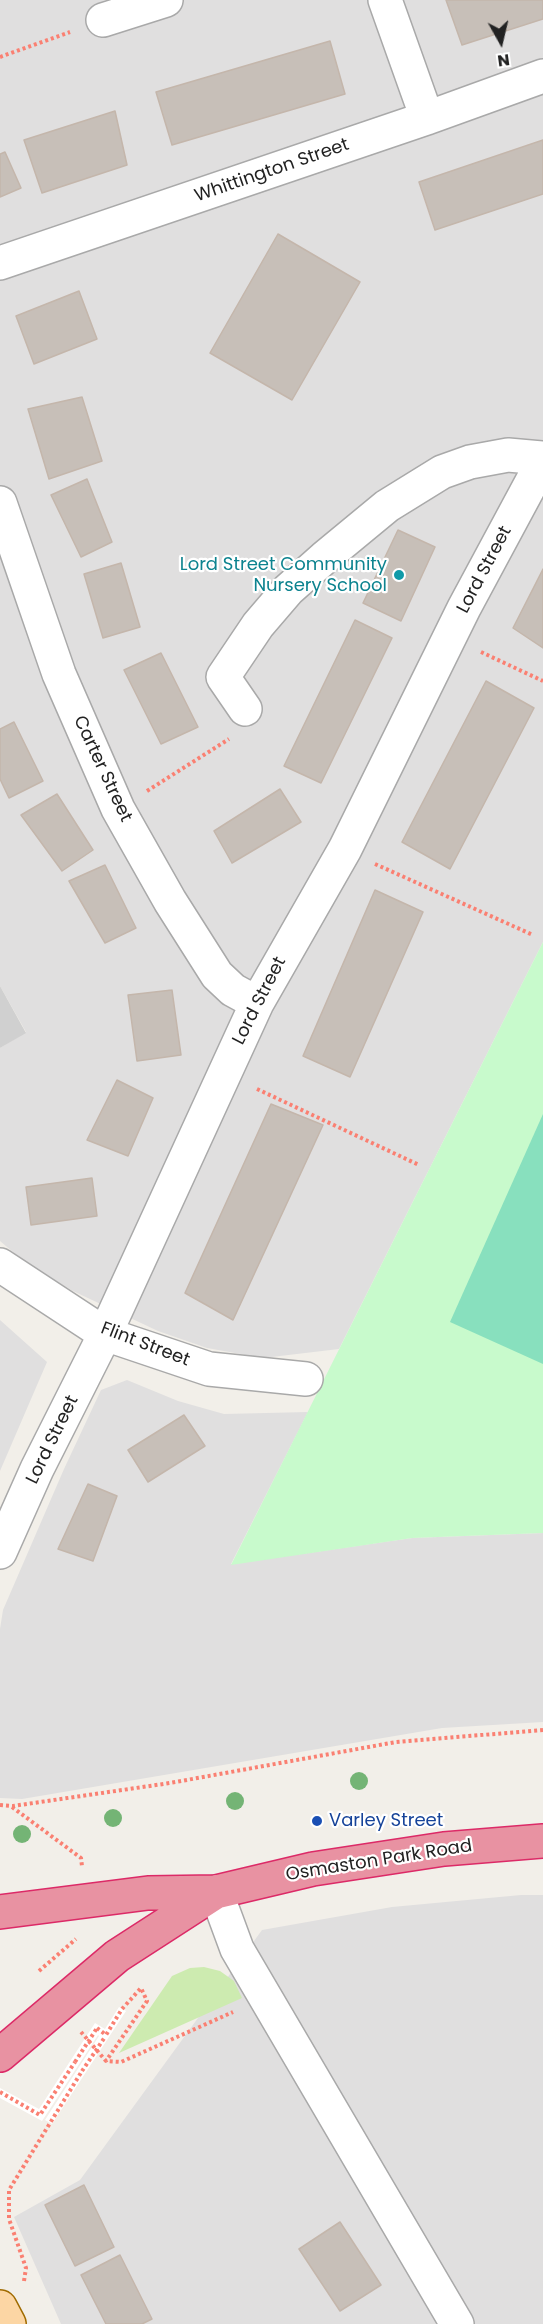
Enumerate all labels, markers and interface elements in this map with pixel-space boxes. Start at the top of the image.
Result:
north arrow [471,12,531,72]
text: N [496,48,511,73]
street label: Whittington Street [192,134,352,208]
street label: Lord Street [453,523,517,617]
place label: Lord Street Community Nursery School [180,554,387,596]
marker: Lord Street Community Nursery School [392,568,406,582]
street label: Carter Street [68,712,136,826]
street label: Lord Street [229,953,291,1049]
street label: Flint Street [97,1318,193,1372]
street label: Lord Street [22,1392,84,1488]
place label: Varley Street [329,1810,443,1832]
marker: Varley Street [310,1814,324,1828]
street label: Osmaston Park Road [284,1836,474,1886]

